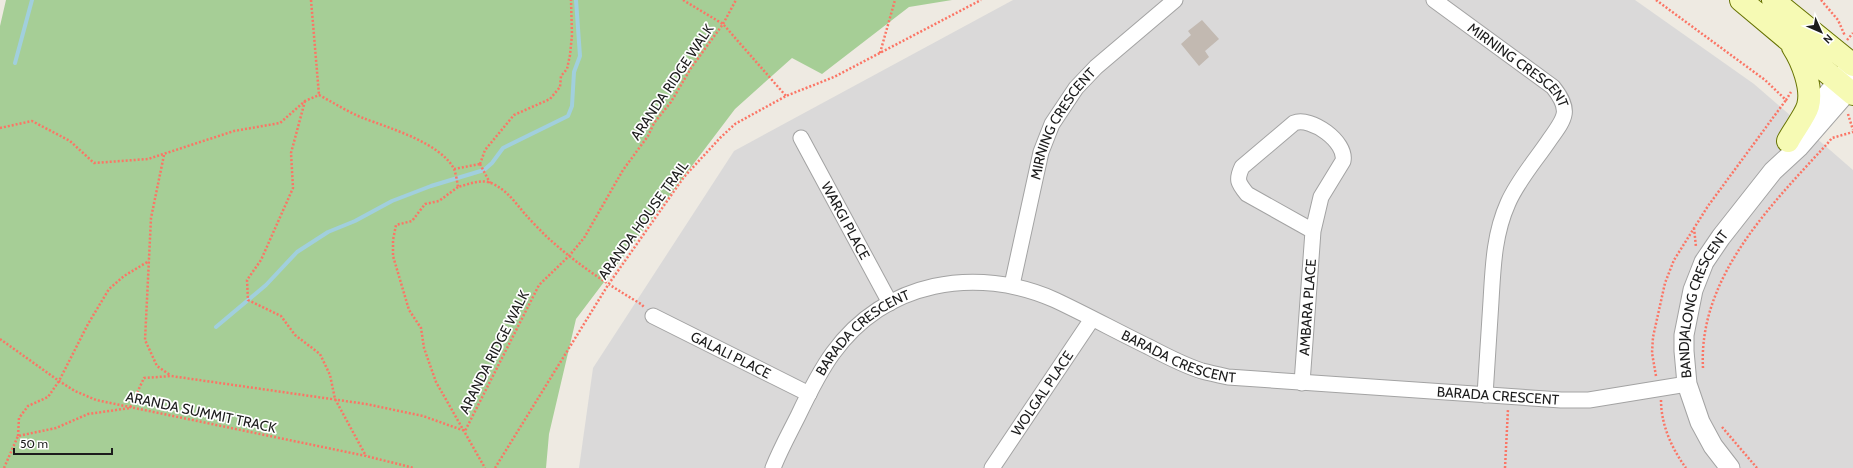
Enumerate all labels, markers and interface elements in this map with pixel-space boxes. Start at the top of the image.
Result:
north arrow [1801,12,1841,52]
street label: MIRNING CRESCENT [1464,19,1573,110]
street label: ARANDA RIDGE WALK [626,20,718,143]
text: N [1820,31,1836,47]
street label: MIRNING CRESCENT [1026,64,1100,181]
street label: ARANDA HOUSE TRAIL [594,157,692,283]
street label: WARGI PLACE [817,179,874,263]
street label: BANDJALONG CRESCENT [1675,226,1732,379]
street label: AMBARA PLACE [1295,258,1320,356]
street label: BARADA CRESCENT [812,285,913,379]
street label: ARANDA RIDGE WALK [455,287,533,417]
street label: BARADA CRESCENT [1118,326,1237,387]
street label: GALALI PLACE [688,327,774,383]
street label: WOLGAL PLACE [1007,347,1077,439]
street label: BARADA CRESCENT [1436,382,1560,409]
street label: ARANDA SUMMIT TRACK [124,387,278,437]
scale bar [14,430,112,456]
text: 50 m [20,436,48,451]

